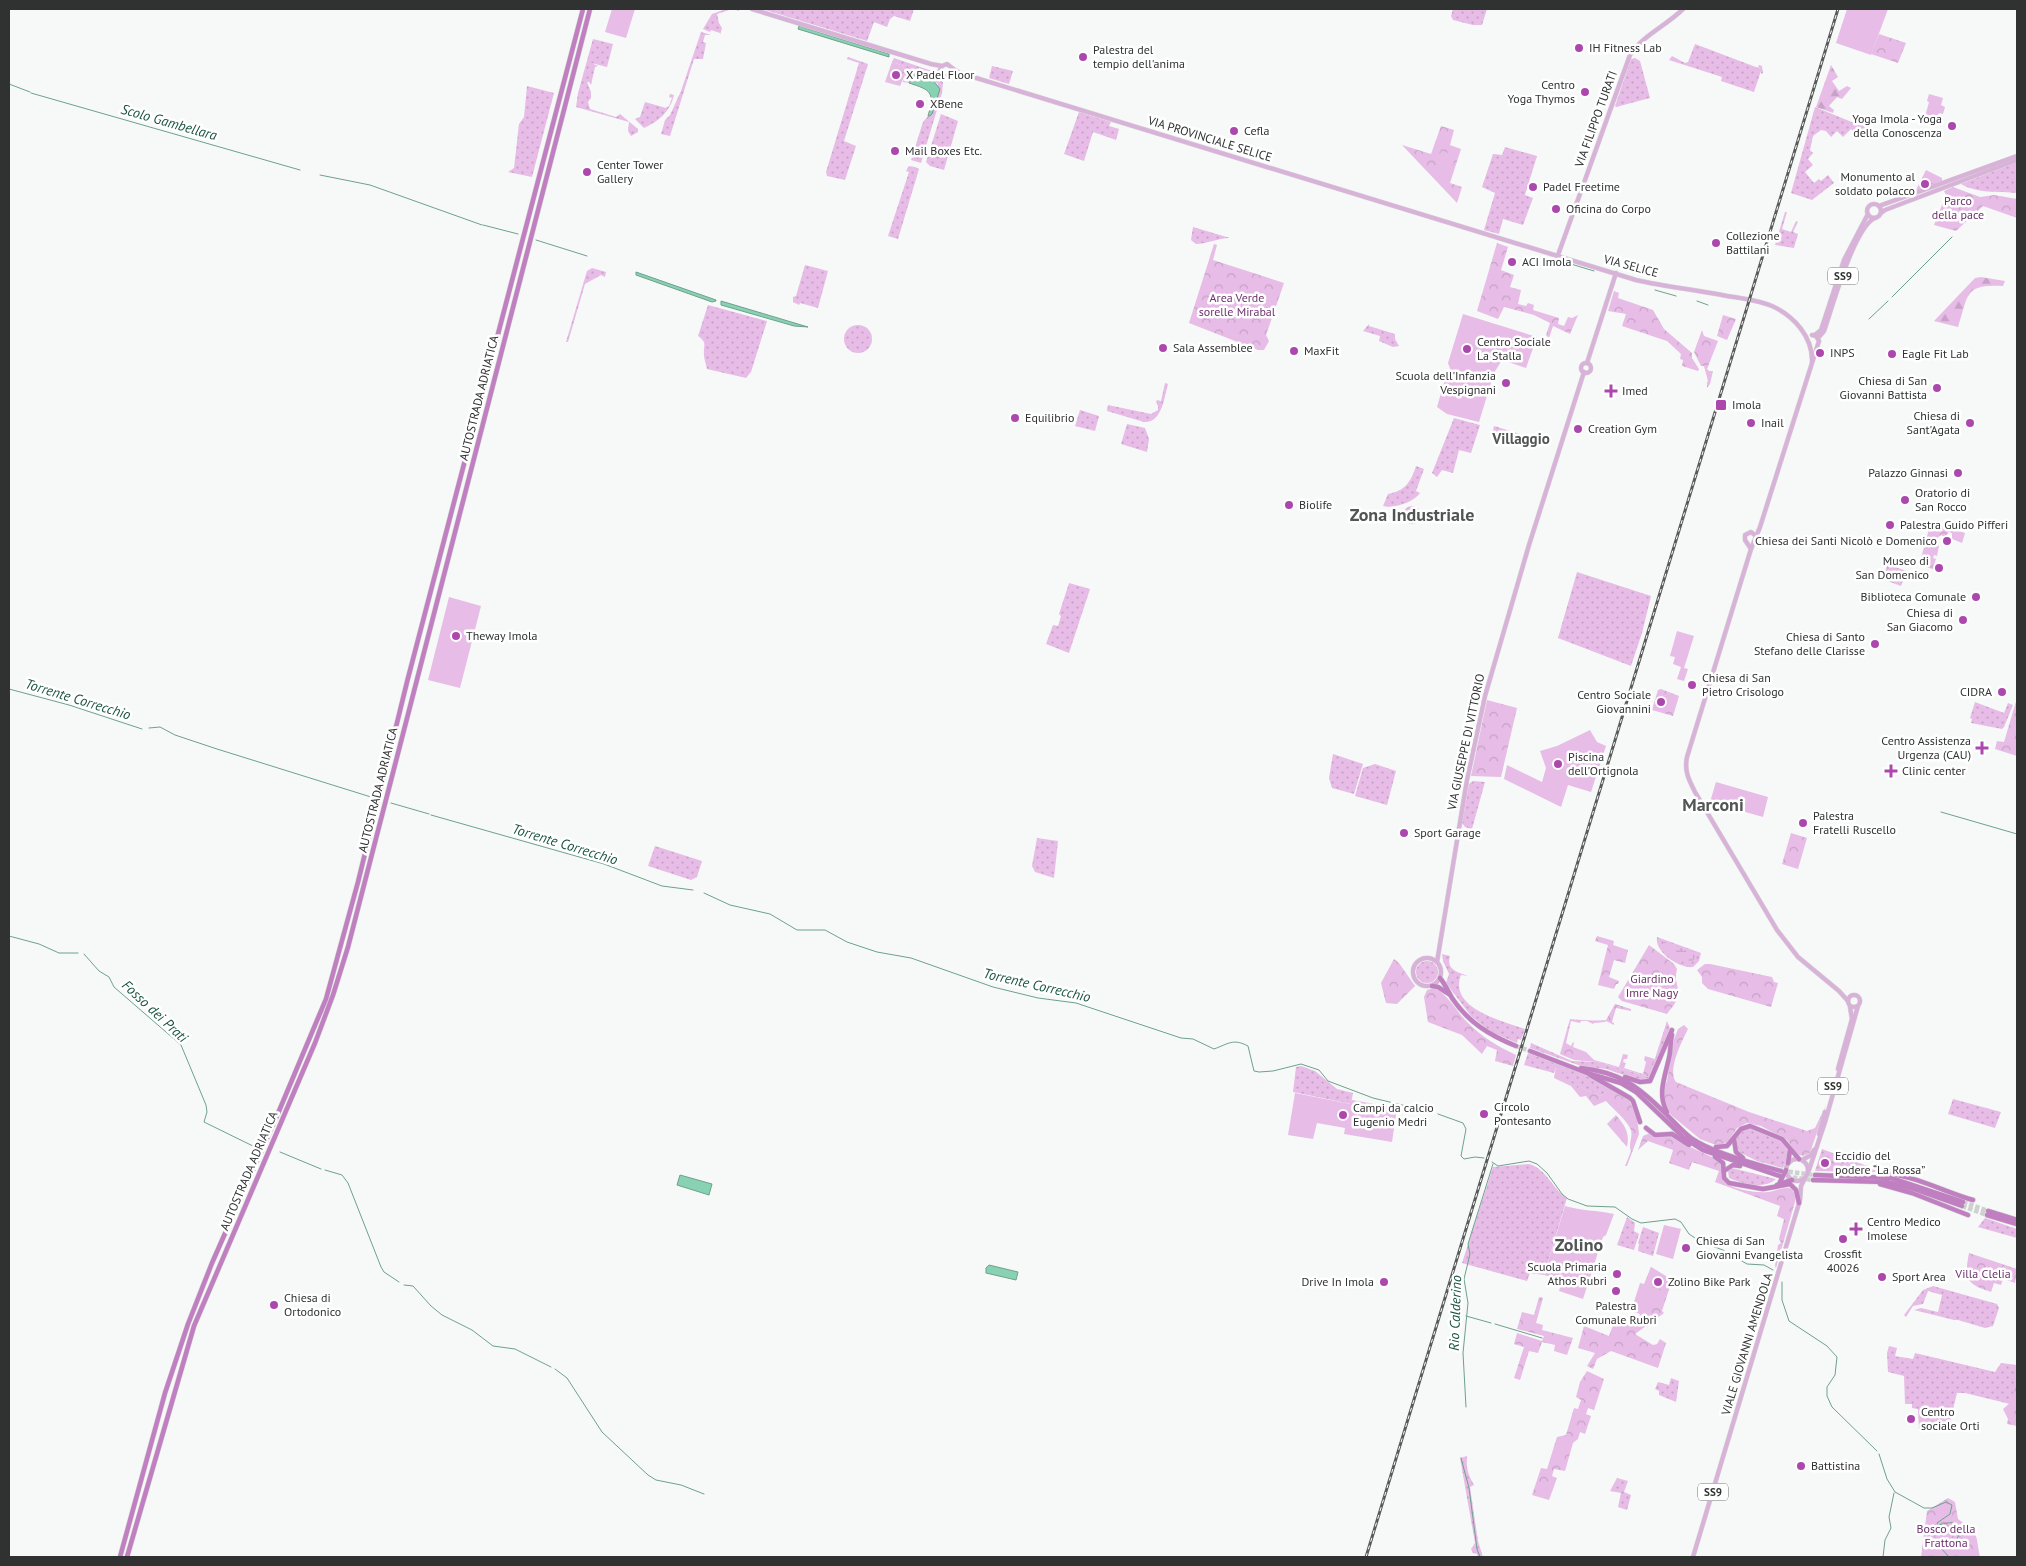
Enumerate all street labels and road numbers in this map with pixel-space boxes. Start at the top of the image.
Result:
street label: VIA FILIPPO TURATI [1571,69,1620,170]
street label: VIA PROVINCIALE SELICE [1145,112,1274,164]
street label: VIA SELICE [1601,251,1660,280]
road number: SS9 [1828,268,1858,284]
street label: AUTOSTRADA ADRIATICA [456,334,501,462]
street label: VIA GIUSEPPE DI VITTORIO [1444,672,1487,812]
street label: AUTOSTRADA ADRIATICA [355,726,400,854]
road number: SS9 [1818,1078,1848,1094]
street label: AUTOSTRADA ADRIATICA [217,1109,281,1233]
street label: VIALE GIOVANNI AMENDOLA [1717,1271,1775,1418]
road number: SS9 [1698,1484,1728,1500]

